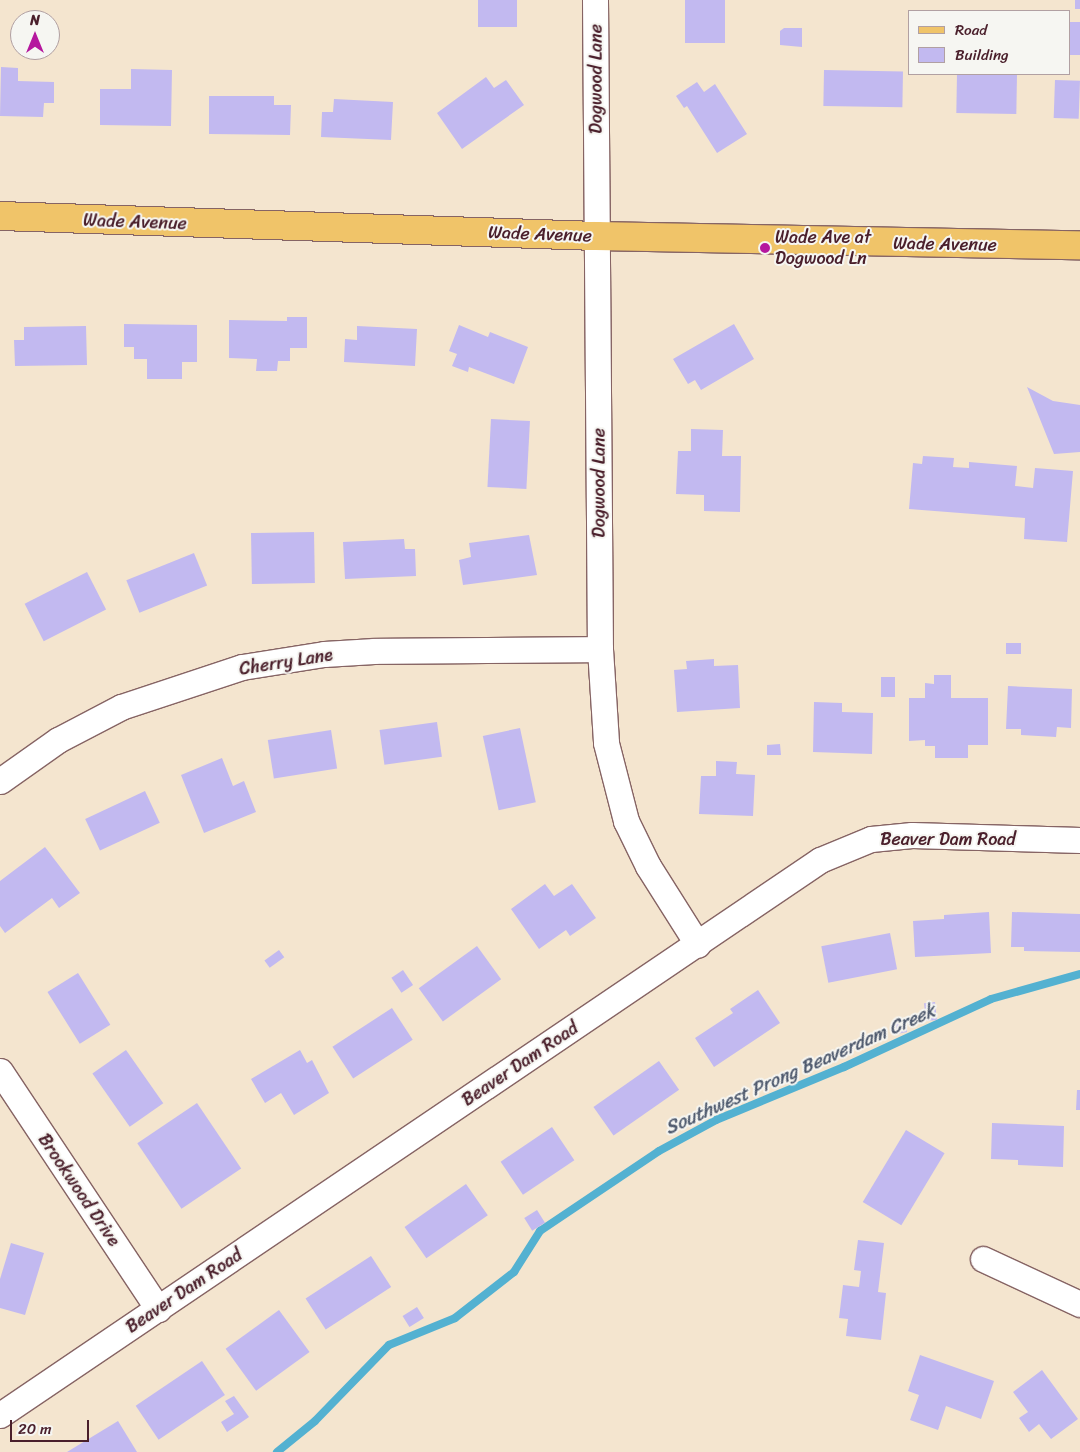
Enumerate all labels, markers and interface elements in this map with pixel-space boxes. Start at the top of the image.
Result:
text: N [30,8,40,33]
north arrow [10,10,60,60]
legend [908,10,1070,75]
text: Road [955,17,987,43]
street label: Dogwood Lane [585,24,607,134]
text: Building [955,42,1009,68]
street label: Wade Avenue [83,209,187,235]
street label: Wade Avenue [488,221,592,247]
place label: Wade Ave at Dogwood Ln [775,227,872,270]
street label: Wade Avenue [893,232,997,256]
marker: Wade Ave at Dogwood Ln [759,242,771,254]
street label: Dogwood Lane [588,428,610,538]
street label: Cherry Lane [237,644,335,680]
street label: Beaver Dam Road [880,828,1016,850]
water label: Southwest Prong Beaverdam Creek [661,999,939,1139]
street label: Beaver Dam Road [458,1017,582,1111]
street label: Brookwood Drive [33,1129,125,1251]
street label: Beaver Dam Road [122,1244,246,1338]
scale bar [12,1410,91,1442]
text: 20 m [18,1416,52,1442]

